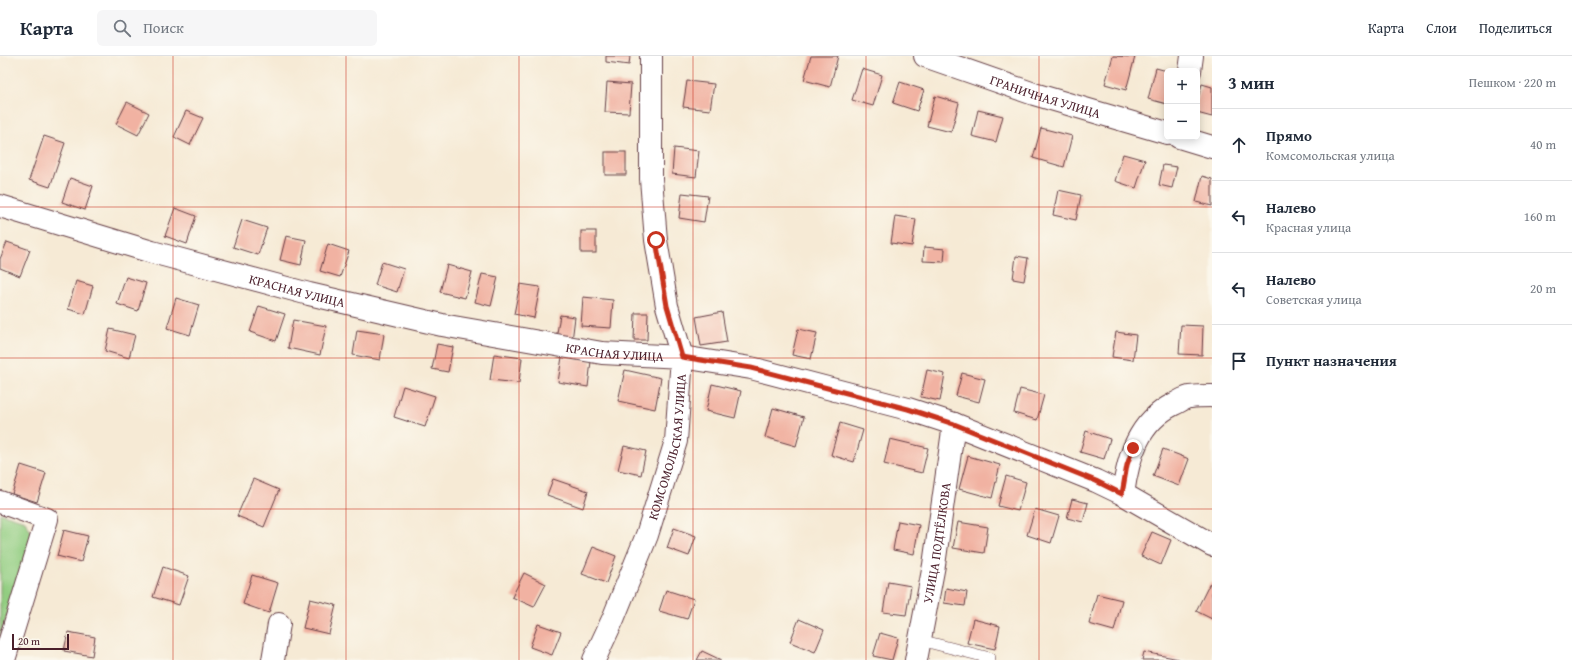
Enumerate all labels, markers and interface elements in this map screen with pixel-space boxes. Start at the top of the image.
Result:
search box [97,10,377,46]
text: Карта [20,14,73,42]
icon: search [111,17,133,39]
text: Поиск [143,17,184,38]
text: Карта [1368,18,1404,38]
text: Слои [1426,18,1457,38]
text: Поделиться [1479,18,1552,38]
map controls [1164,68,1200,140]
button: + [1164,68,1200,104]
street label: ГРАНИЧНАЯ УЛИЦА [988,70,1103,123]
text: 3 мин [1228,70,1274,95]
text: Пешком · 220 m [1469,73,1556,92]
button: − [1164,104,1200,140]
text: Прямо [1266,125,1312,146]
icon: ahead [1228,134,1250,156]
text: 40 m [1530,135,1556,154]
text: Комсомольская улица [1266,146,1395,165]
text: Налево [1266,197,1316,218]
icon: left [1228,206,1250,228]
text: 160 m [1524,207,1556,226]
text: Красная улица [1266,218,1351,237]
route start [647,231,665,249]
street label: КРАСНАЯ УЛИЦА [247,269,347,312]
text: Налево [1266,269,1316,290]
icon: left [1228,278,1250,300]
text: 20 m [1530,279,1556,298]
text: Советская улица [1266,290,1362,309]
street label: КРАСНАЯ УЛИЦА [564,337,664,366]
icon: arrive [1228,350,1250,372]
text: Пункт назначения [1266,350,1397,371]
street label: КОМСОМОЛЬСКАЯ УЛИЦА [643,373,690,522]
route end [1124,439,1142,457]
street label: УЛИЦА ПОДТЁЛКОВА [917,481,955,605]
scale bar [12,632,69,651]
text: 20 m [18,633,40,649]

